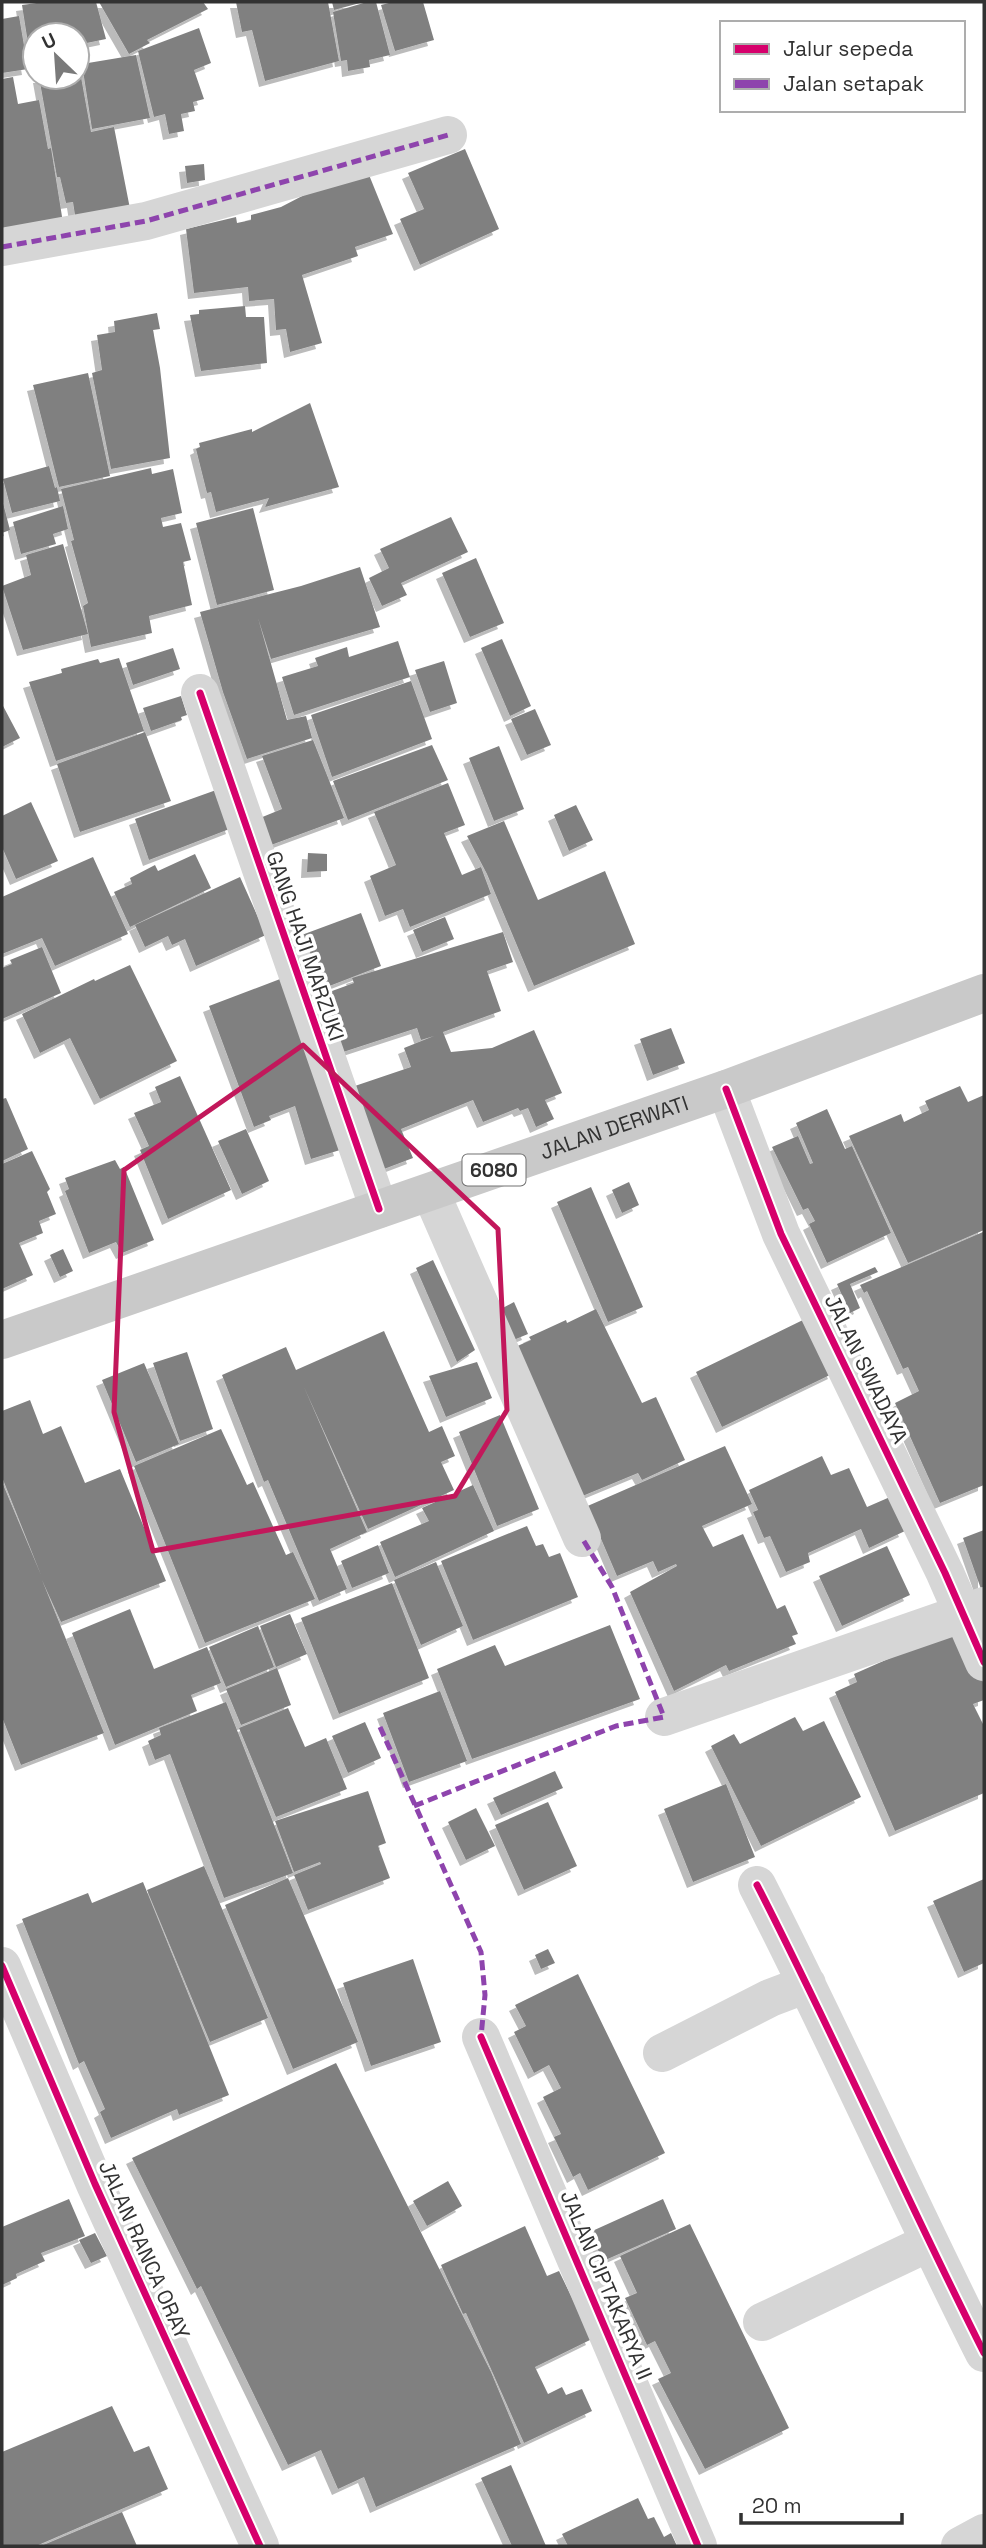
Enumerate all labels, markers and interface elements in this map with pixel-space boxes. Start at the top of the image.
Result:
north arrow [21,21,91,91]
legend [720,21,965,112]
text: U [38,27,60,55]
text: Jalur sepeda [783,35,913,62]
text: Jalan setapak [783,70,924,97]
street label: GANG HAJI MARZUKI [260,847,351,1044]
street label: JALAN DERWATI [536,1089,692,1165]
road number: 6080 [462,1154,526,1186]
street label: JALAN SWADAYA [819,1290,914,1448]
street label: JALAN RANCA ORAY [93,2156,196,2344]
street label: JALAN CIPTAKARYA II [554,2186,659,2384]
scale bar [741,2482,902,2526]
text: 20 m [752,2492,802,2519]

